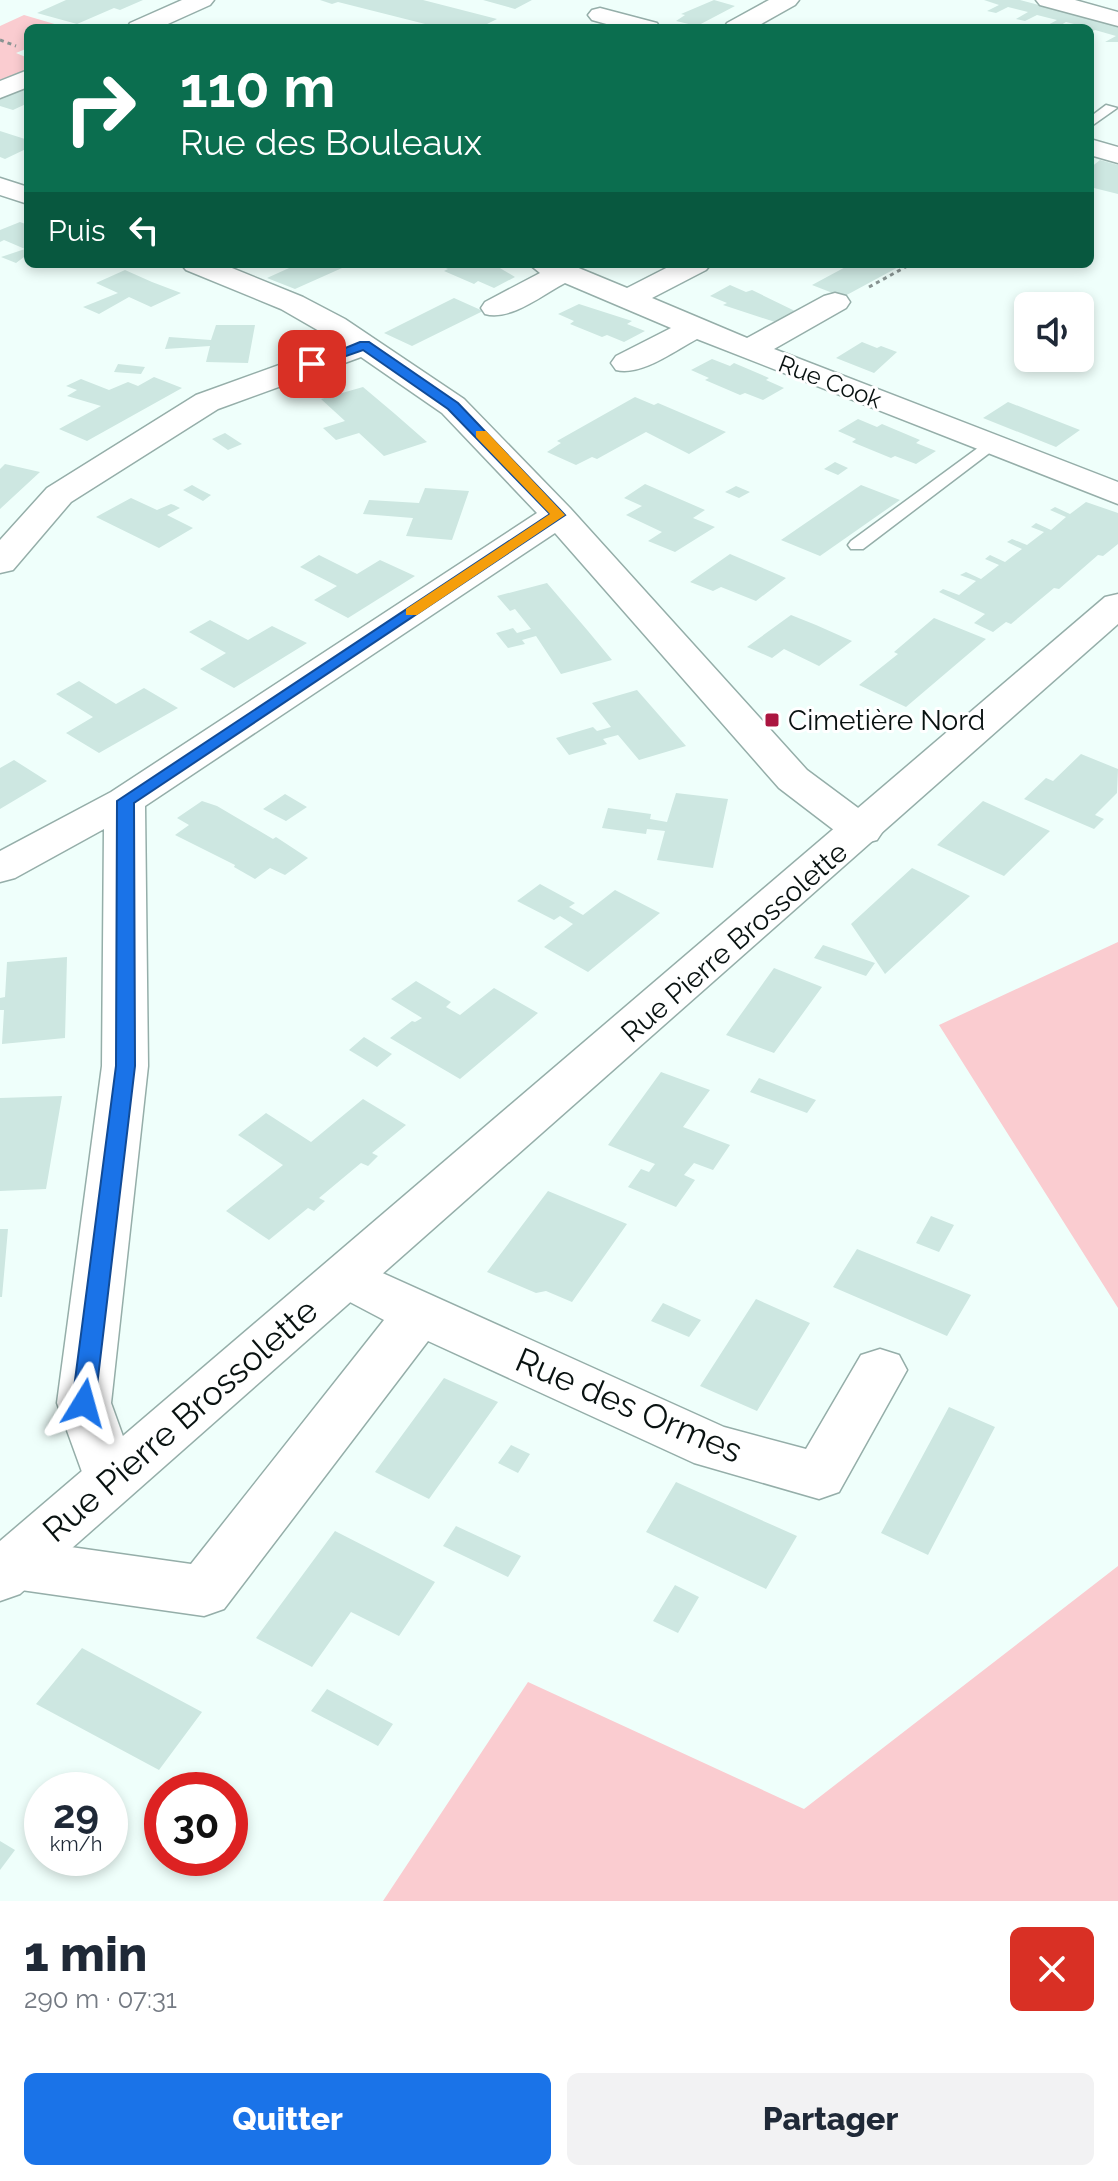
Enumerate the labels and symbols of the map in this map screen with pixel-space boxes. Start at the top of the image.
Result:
pin [278,330,346,398]
street label: Rue Cook [775,349,886,414]
place label: Cimetière Nord [788,704,985,737]
marker: Cimetière Nord [763,711,781,729]
street label: Rue Pierre Brossolette [615,835,854,1049]
street label: Rue Pierre Brossolette [35,1290,325,1550]
street label: Rue des Ormes [510,1339,748,1471]
position arrow [42,1361,126,1445]
speed limit sign: 30 [144,1772,248,1876]

